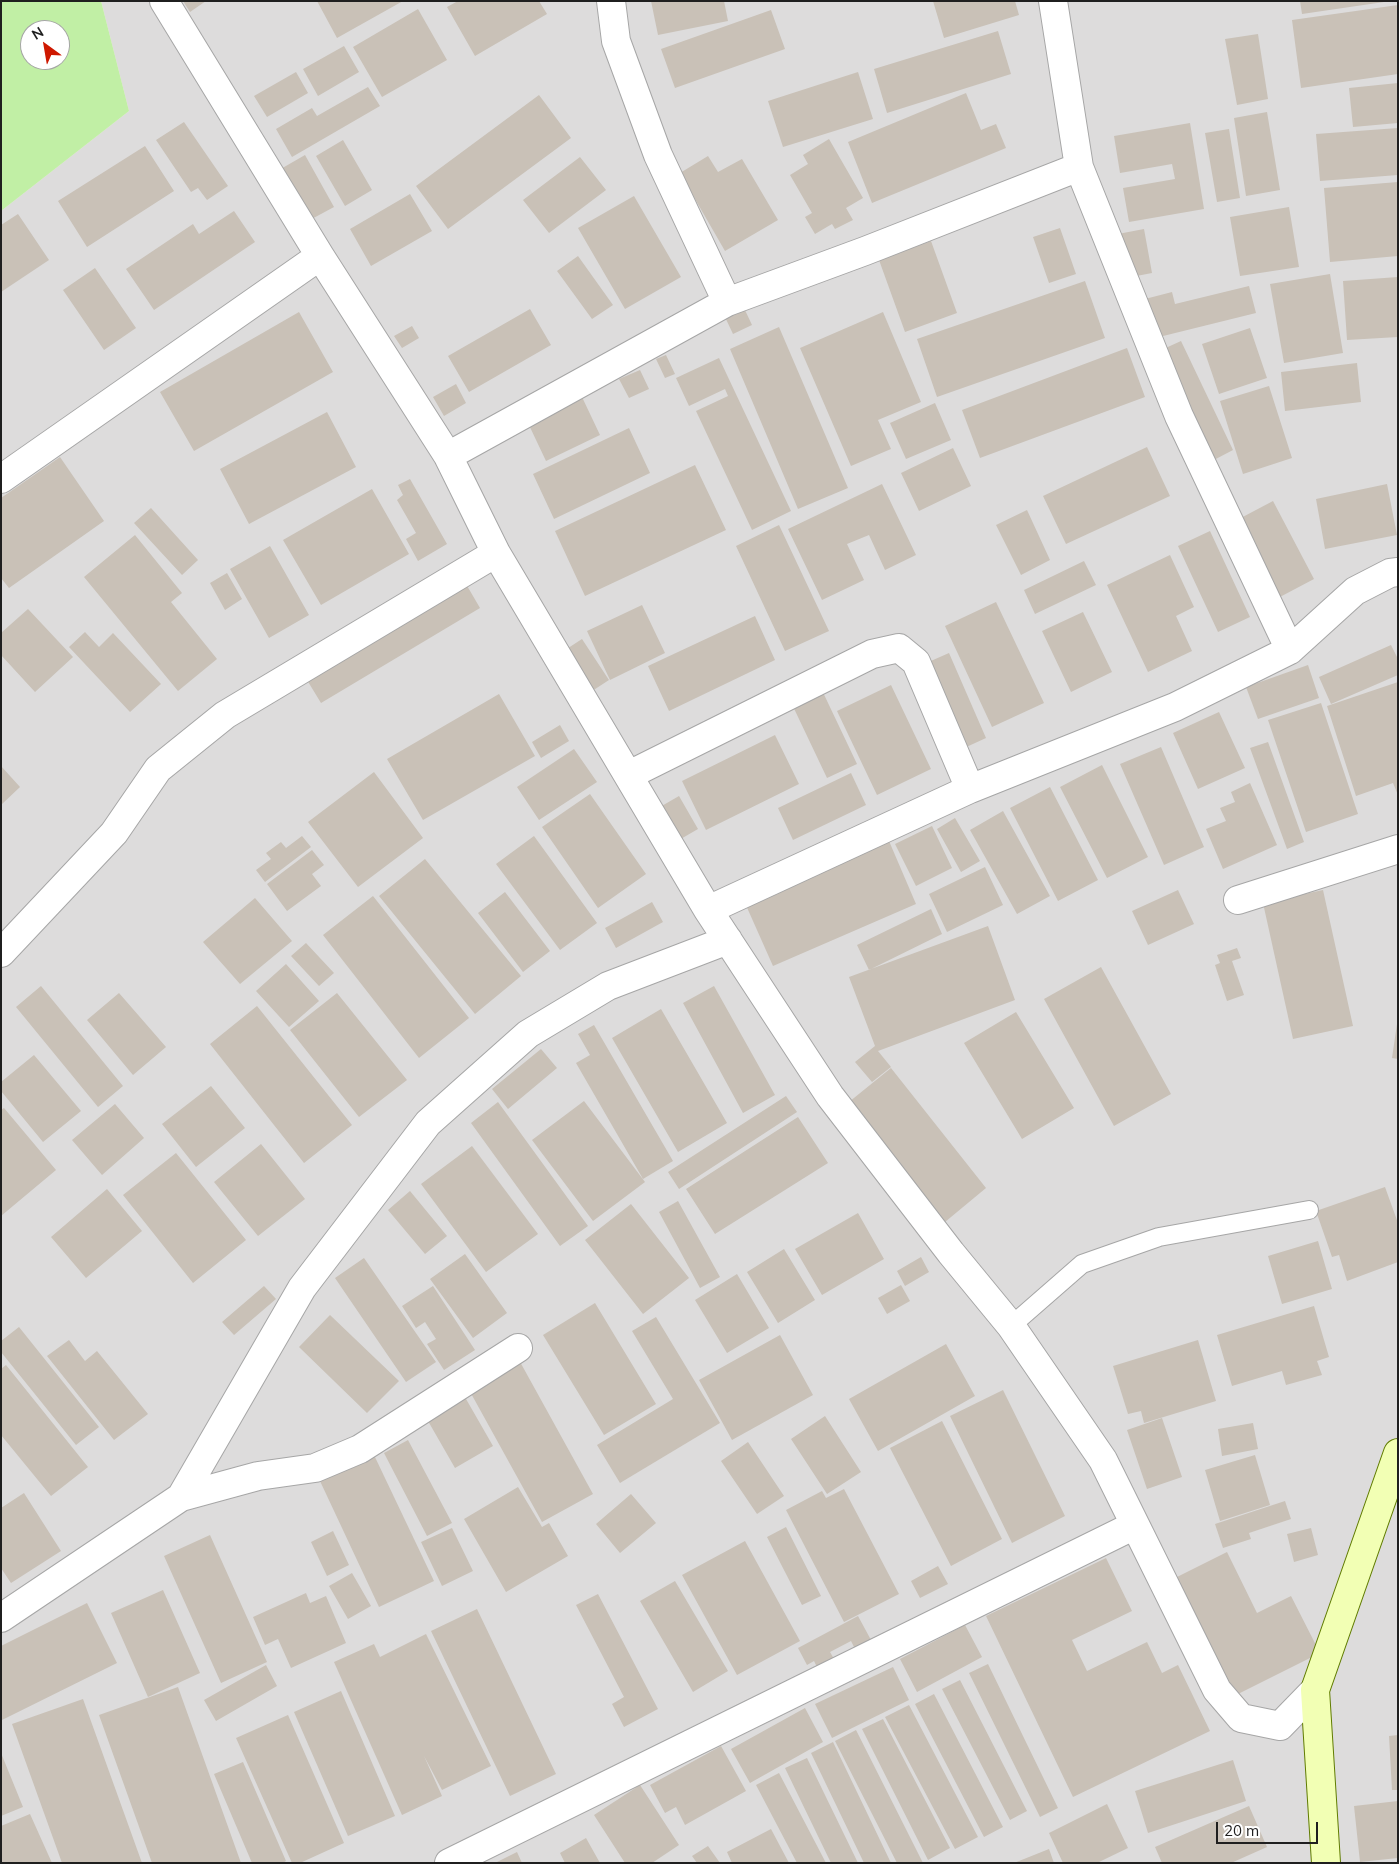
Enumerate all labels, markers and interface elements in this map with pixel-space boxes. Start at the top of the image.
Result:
north arrow [20,20,70,70]
text: N [28,23,47,44]
scale bar [1219,1812,1322,1844]
text: 20 m [1224,1821,1259,1840]

